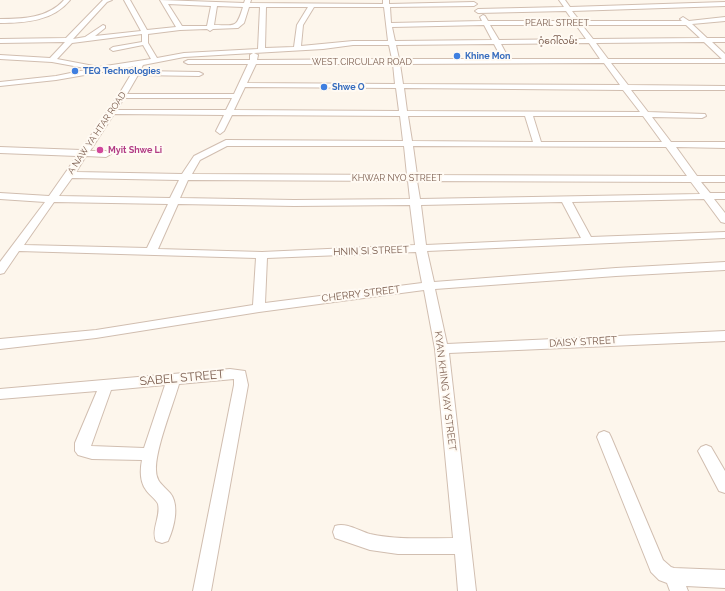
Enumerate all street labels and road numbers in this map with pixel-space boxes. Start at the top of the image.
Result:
street label: PEARL STREET [525,18,589,28]
street label: ဂံ့ဂေါ်လမ်း [538,36,578,46]
street label: WEST CIRCULAR ROAD [312,57,412,67]
street label: A NAW YA HTAR ROAD [65,90,129,176]
street label: KHWAR NYO STREET [352,173,442,183]
street label: HNIN SI STREET [333,244,409,258]
street label: CHERRY STREET [321,283,401,305]
street label: KYAN KHING YAY STREET [432,330,458,452]
street label: DAISY STREET [549,334,617,350]
street label: SABEL STREET [139,367,225,389]

